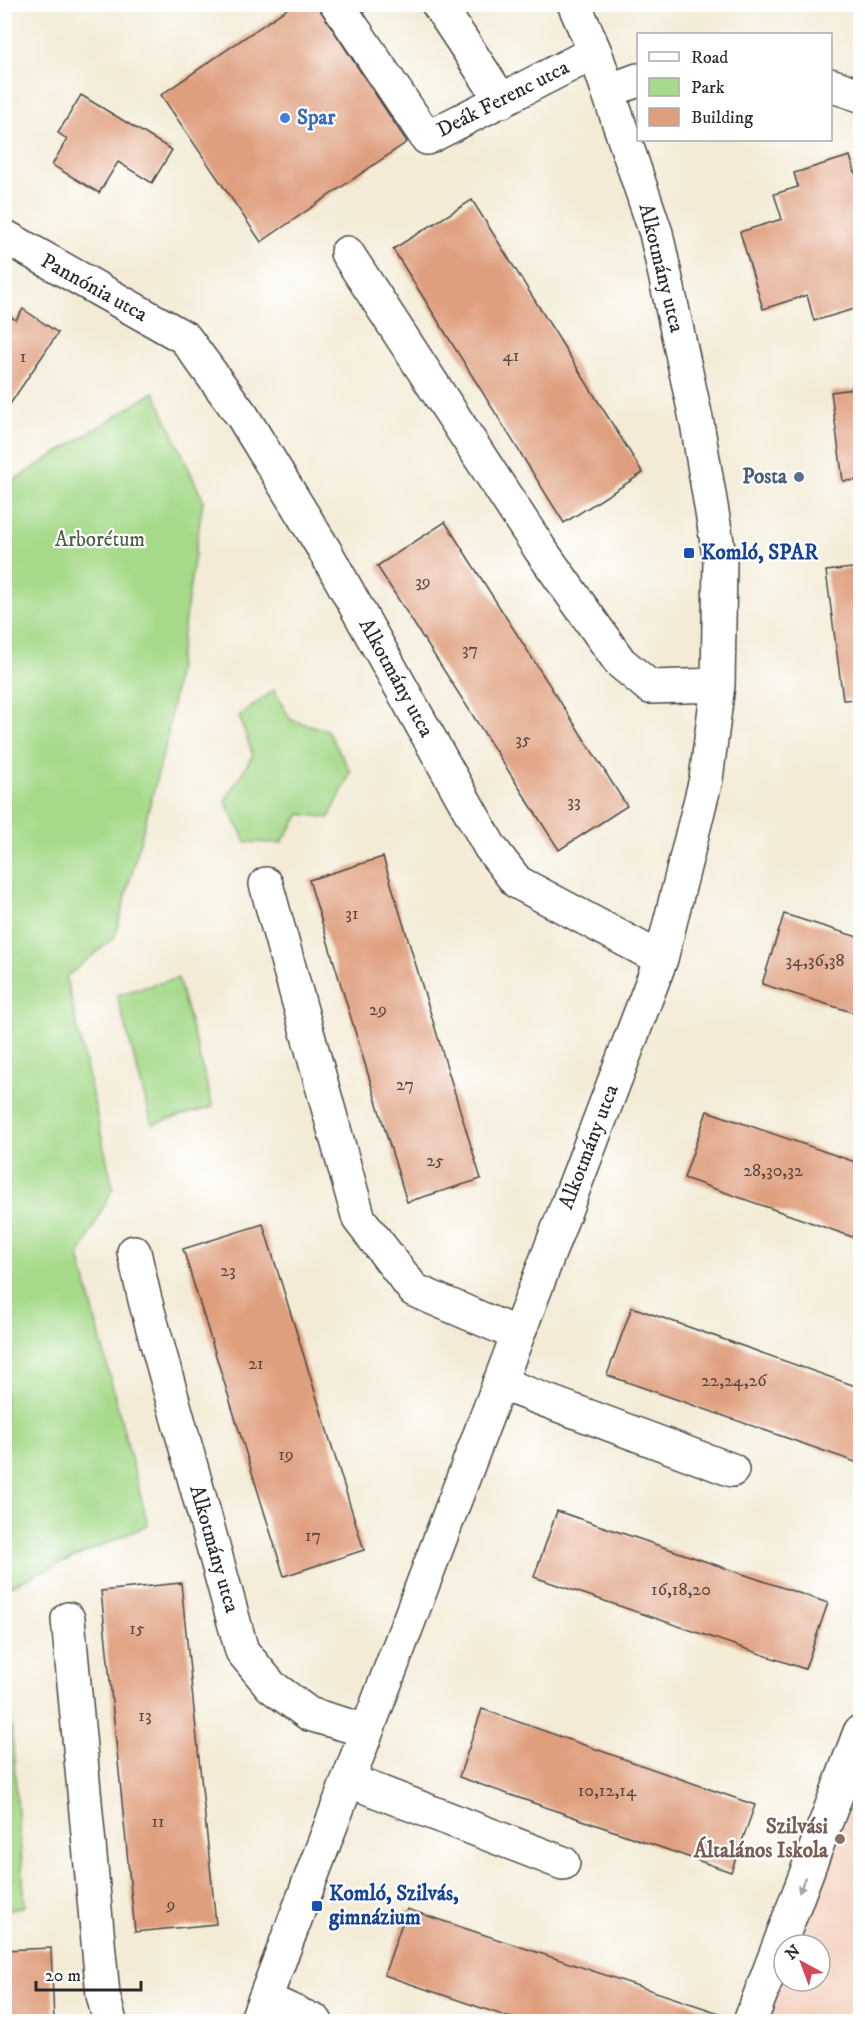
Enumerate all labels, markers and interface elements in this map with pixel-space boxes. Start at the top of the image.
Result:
legend [637,33,832,141]
text: Road [691,47,728,69]
street label: Deák Ferenc utca [432,54,574,144]
text: Park [691,77,725,99]
place label: Spar [297,105,336,131]
text: Building [691,107,753,129]
marker: Spar [278,111,292,125]
street label: Alkotmány utca [632,201,690,335]
street label: Pannónia utca [36,248,152,328]
house number: 41 [503,345,519,367]
house number: 1 [20,346,26,368]
place label: Posta [742,464,788,490]
marker: Posta [792,470,806,484]
park label: Arborétum [55,527,145,553]
place label: Komló, SPAR [701,540,819,566]
marker: Komló, SPAR [682,546,696,560]
house number: 39 [415,571,431,593]
street label: Alkotmány utca [353,614,439,742]
house number: 37 [462,639,478,661]
house number: 35 [515,729,531,751]
house number: 33 [567,791,581,813]
house number: 31 [345,903,359,925]
house number: 34,36,38 [785,950,845,972]
house number: 29 [369,999,387,1021]
house number: 27 [396,1074,414,1096]
street label: Alkotmány utca [553,1081,625,1213]
house number: 25 [426,1150,444,1172]
house number: 28,30,32 [743,1160,803,1182]
house number: 23 [220,1260,236,1282]
house number: 21 [248,1353,264,1375]
house number: 22,24,26 [701,1370,767,1392]
house number: 19 [278,1444,294,1466]
street label: Alkotmány utca [183,1482,245,1616]
house number: 17 [305,1525,321,1547]
house number: 16,18,20 [651,1579,711,1601]
house number: 15 [129,1618,145,1640]
house number: 13 [138,1705,152,1727]
house number: 10,12,14 [578,1780,637,1802]
house number: 11 [151,1811,165,1833]
place label: Szilvási Általános Iskola [693,1814,829,1864]
marker: Szilvási Általános Iskola [833,1832,847,1846]
one-way arrow [797,1876,806,1894]
place label: Komló, Szilvás, gimnázium [328,1881,459,1931]
house number: 9 [166,1894,175,1916]
marker: Komló, Szilvás, gimnázium [310,1899,324,1913]
north arrow [772,1933,832,1993]
text: N [781,1941,804,1964]
scale bar [36,1954,141,1992]
text: 20 m [45,1965,81,1987]

